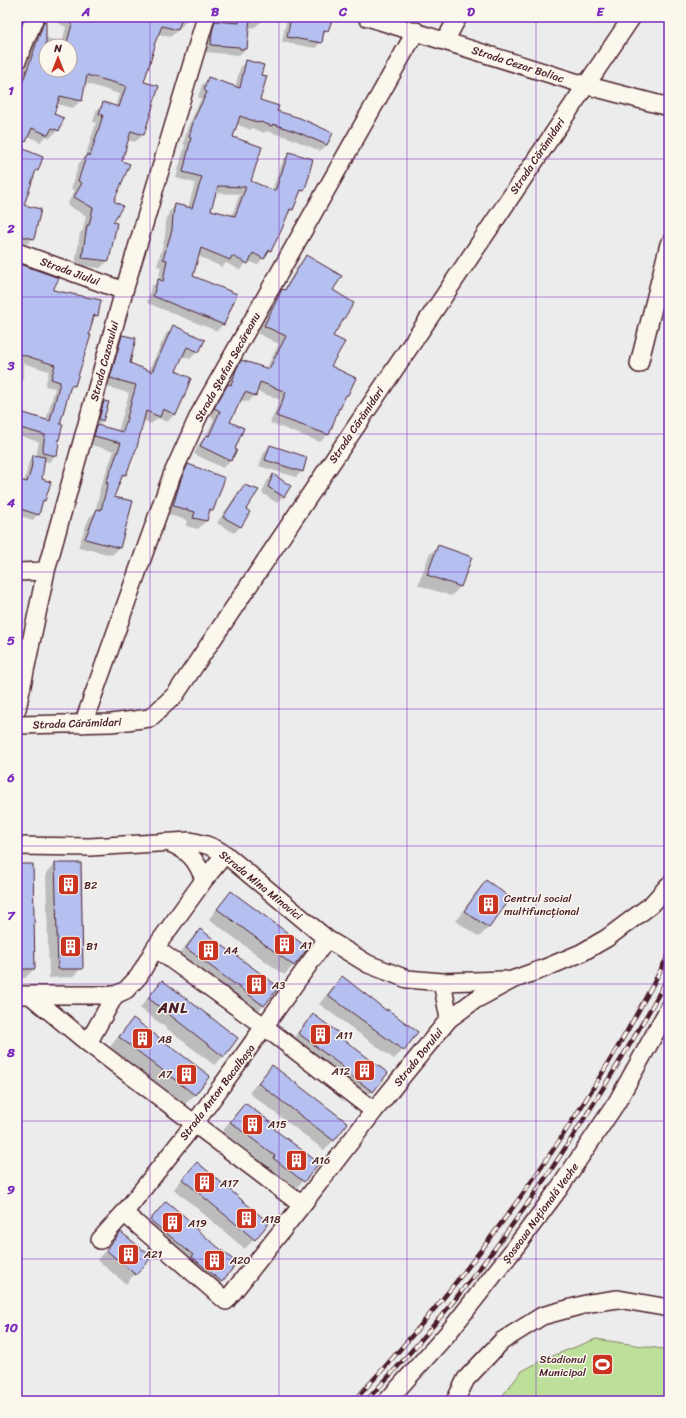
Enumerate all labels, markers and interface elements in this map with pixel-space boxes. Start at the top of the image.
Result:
text: A [81,0,90,23]
text: B [211,0,220,23]
text: C [338,0,348,23]
text: D [467,0,475,23]
text: E [596,0,605,23]
north arrow [38,38,78,78]
text: N [53,39,62,58]
street label: Strada Cezar Boliac [469,41,567,89]
text: 1 [8,79,14,102]
street label: Strada Cărămidari [505,113,571,198]
text: 2 [6,217,15,240]
street label: Strada Jiului [37,252,103,291]
street label: Strada Ștefan Secăreanu [189,309,266,426]
street label: Strada Cazasului [85,318,125,403]
text: 3 [6,354,15,377]
street label: Strada Cărămidari [324,382,390,467]
text: 4 [6,491,16,514]
text: 5 [7,629,15,652]
street label: Strada Cărămidari [32,712,123,735]
text: 6 [6,766,15,789]
street label: Strada Mina Minovici [215,846,307,926]
building icon: B2 [56,872,82,898]
place label: B2 [84,876,98,895]
place label: Centrul social multifuncțional [504,889,580,921]
building icon: Centrul social multifuncțional [475,891,501,917]
text: 7 [7,904,16,927]
building icon: A1 [272,932,298,958]
building icon: B1 [57,933,83,959]
place label: A1 [299,936,312,955]
place label: B1 [86,937,98,956]
building icon: A4 [195,937,221,963]
place label: A4 [223,941,238,960]
building icon: A3 [243,972,269,998]
place label: A3 [271,976,285,995]
district label: ANL [157,995,188,1021]
building icon: A11 [308,1022,334,1048]
street label: Strada Dorului [389,1023,449,1091]
building icon: A8 [129,1026,155,1052]
place label: A11 [335,1026,353,1045]
place label: A8 [157,1030,172,1049]
street label: Strada Anton Bacalbașa [175,1040,260,1145]
text: 8 [6,1041,15,1064]
building icon: A12 [352,1058,378,1084]
building icon: A7 [174,1061,200,1087]
place label: A12 [331,1062,351,1081]
place label: A7 [158,1065,173,1084]
building icon: A15 [240,1111,266,1137]
place label: A15 [267,1115,287,1134]
building icon: A16 [283,1147,309,1173]
place label: A16 [311,1151,330,1170]
street label: Șoseaua Națională Veche [497,1159,584,1268]
building icon: A17 [192,1170,218,1196]
place label: A17 [219,1174,239,1193]
text: 9 [7,1178,15,1201]
building icon: A18 [234,1206,260,1232]
building icon: A19 [160,1210,186,1236]
place label: A18 [261,1210,281,1229]
place label: A19 [187,1214,207,1233]
building icon: A21 [116,1241,142,1267]
place label: A21 [143,1245,163,1264]
building icon: A20 [201,1247,227,1273]
place label: A20 [229,1251,251,1270]
text: 10 [4,1316,18,1339]
place label: Stadionul Municipal [539,1350,587,1382]
sports icon: Stadionul Municipal [589,1352,615,1378]

